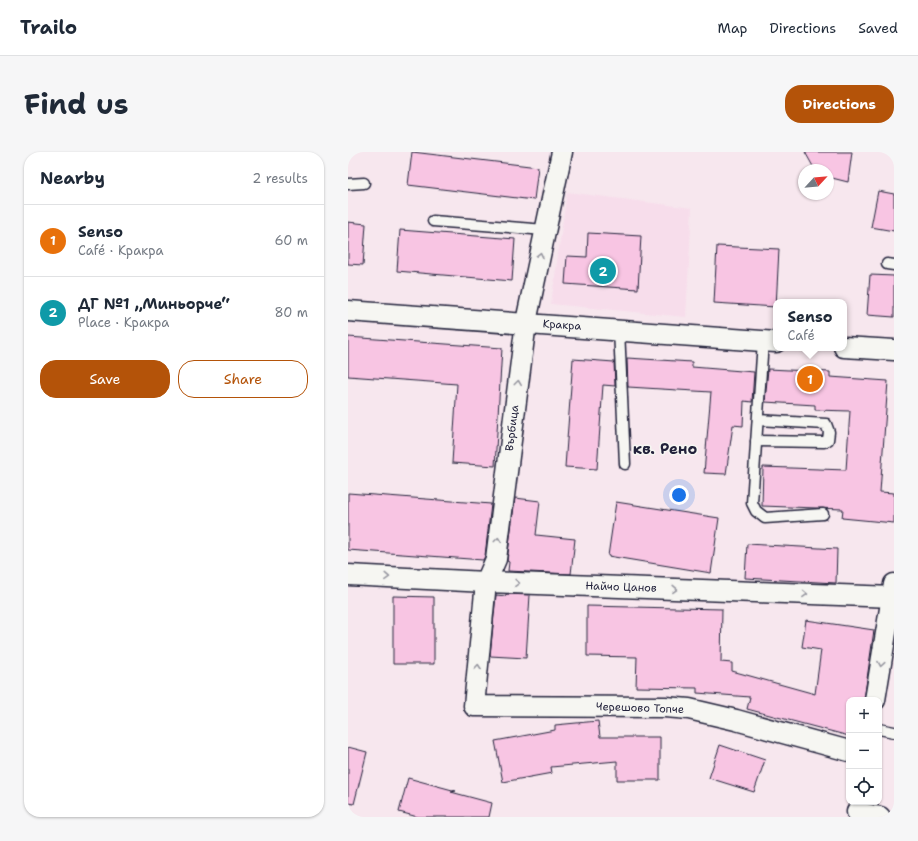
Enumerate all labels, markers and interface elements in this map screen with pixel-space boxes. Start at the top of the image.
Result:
text: Trailo [20,15,77,40]
text: Map [718,19,748,37]
text: Directions [770,19,836,37]
text: Saved [858,19,898,37]
text: Find us [24,85,129,123]
button: Directions [785,85,894,123]
north arrow [798,164,834,200]
text: Nearby [40,167,105,189]
text: 2 results [252,170,308,187]
text: Senso [78,222,123,242]
text: 1 [50,232,56,249]
text: 60 m [275,232,308,249]
text: Café · Кракра [78,242,164,259]
one-way arrow [535,252,544,258]
pin: 2 [590,256,616,286]
text: ДГ №1 „Миньорче“ [78,294,230,314]
popup [773,299,847,351]
text: 2 [48,304,58,321]
text: 80 m [274,304,308,321]
text: Senso [787,307,833,327]
text: Place · Кракра [78,314,169,331]
street label: Кракра [542,316,582,334]
text: Café [787,327,815,344]
button: Save [40,360,170,398]
button: Share [178,360,308,398]
pin: 1 [797,364,823,394]
one-way arrow [513,380,522,386]
street label: Върбица [502,404,522,452]
district label: кв. Рено [633,439,698,459]
your location [669,485,689,505]
one-way arrow [493,536,502,543]
one-way arrow [384,573,390,581]
street label: Найчо Цанов [585,578,657,596]
one-way arrow [514,579,520,587]
one-way arrow [672,585,678,593]
one-way arrow [802,589,808,598]
one-way arrow [877,661,886,667]
one-way arrow [473,664,482,670]
map controls [846,697,882,805]
button: + [846,697,882,733]
street label: Черешово Топче [596,699,684,717]
button: − [846,733,882,769]
button: locate [846,769,882,805]

